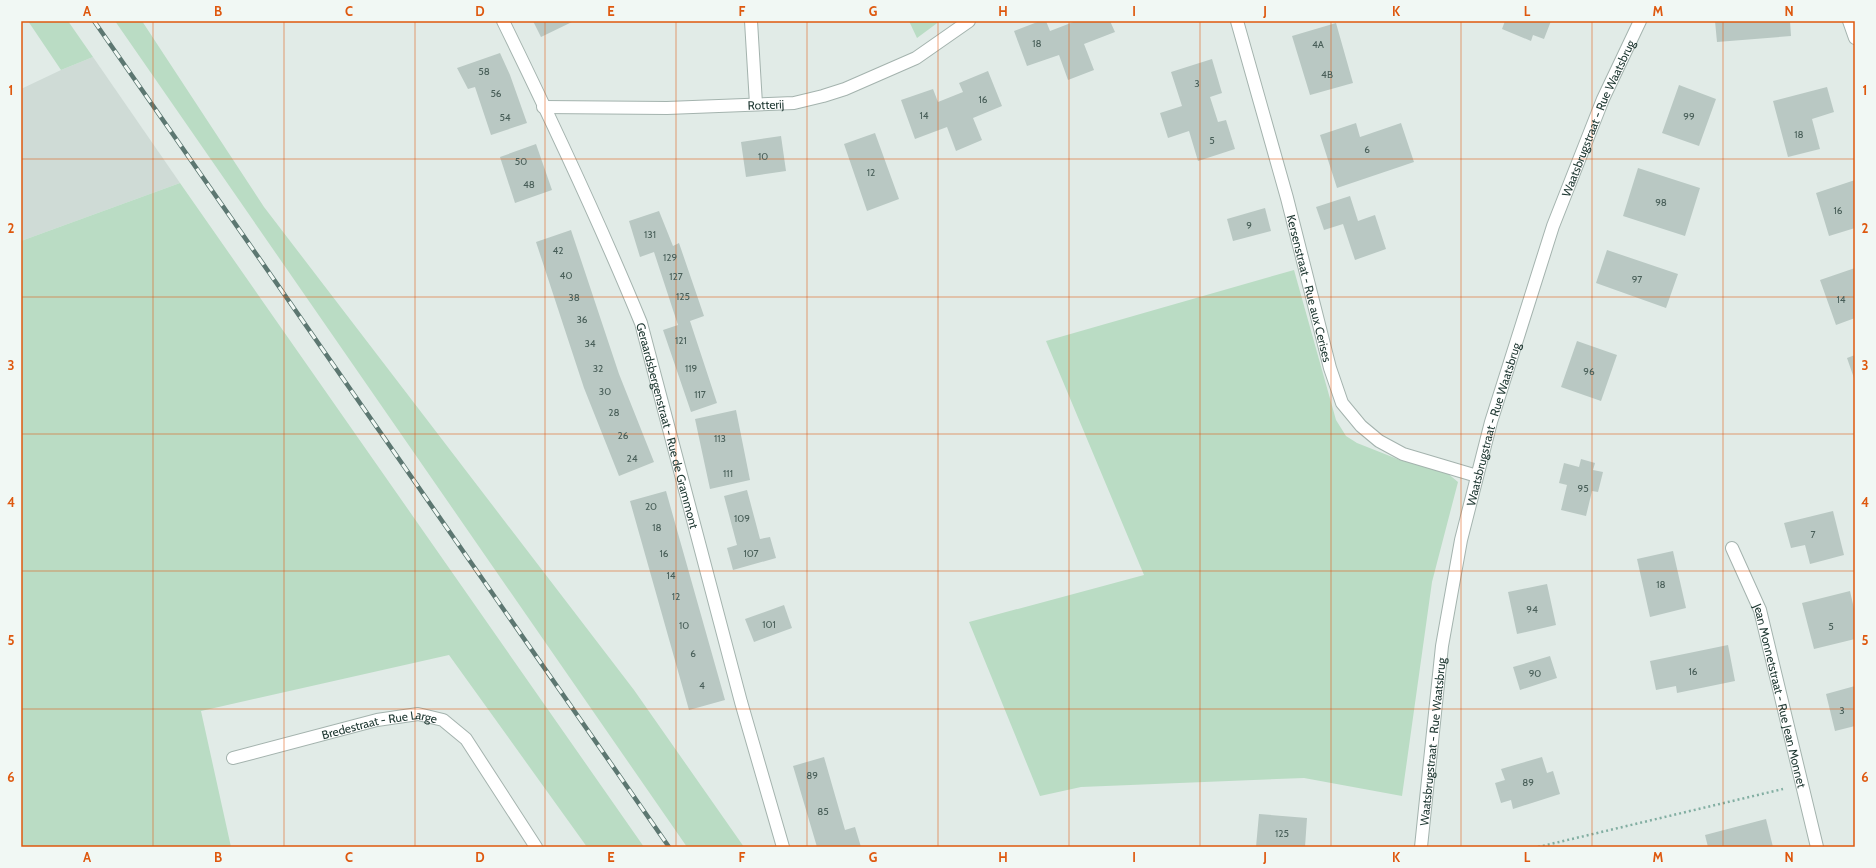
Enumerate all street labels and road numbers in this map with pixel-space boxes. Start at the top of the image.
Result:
street label: Waatsbrugstraat - Rue Waatsbrug [1558,36,1638,199]
street label: Rotterij [747,96,785,112]
street label: Kersenstraat - Rue aux Cerises [1284,213,1336,364]
street label: Geraardsbergenstraat - Rue de Grammont [634,321,702,530]
street label: Waatsbrugstraat - Rue Waatsbrug [1463,340,1523,507]
street label: Jean Monnetstraat - Rue Jean Monnet [1750,600,1810,789]
street label: Waatsbrugstraat - Rue Waatsbrug [1416,656,1448,826]
street label: Bredestraat - Rue Large [320,706,439,742]

